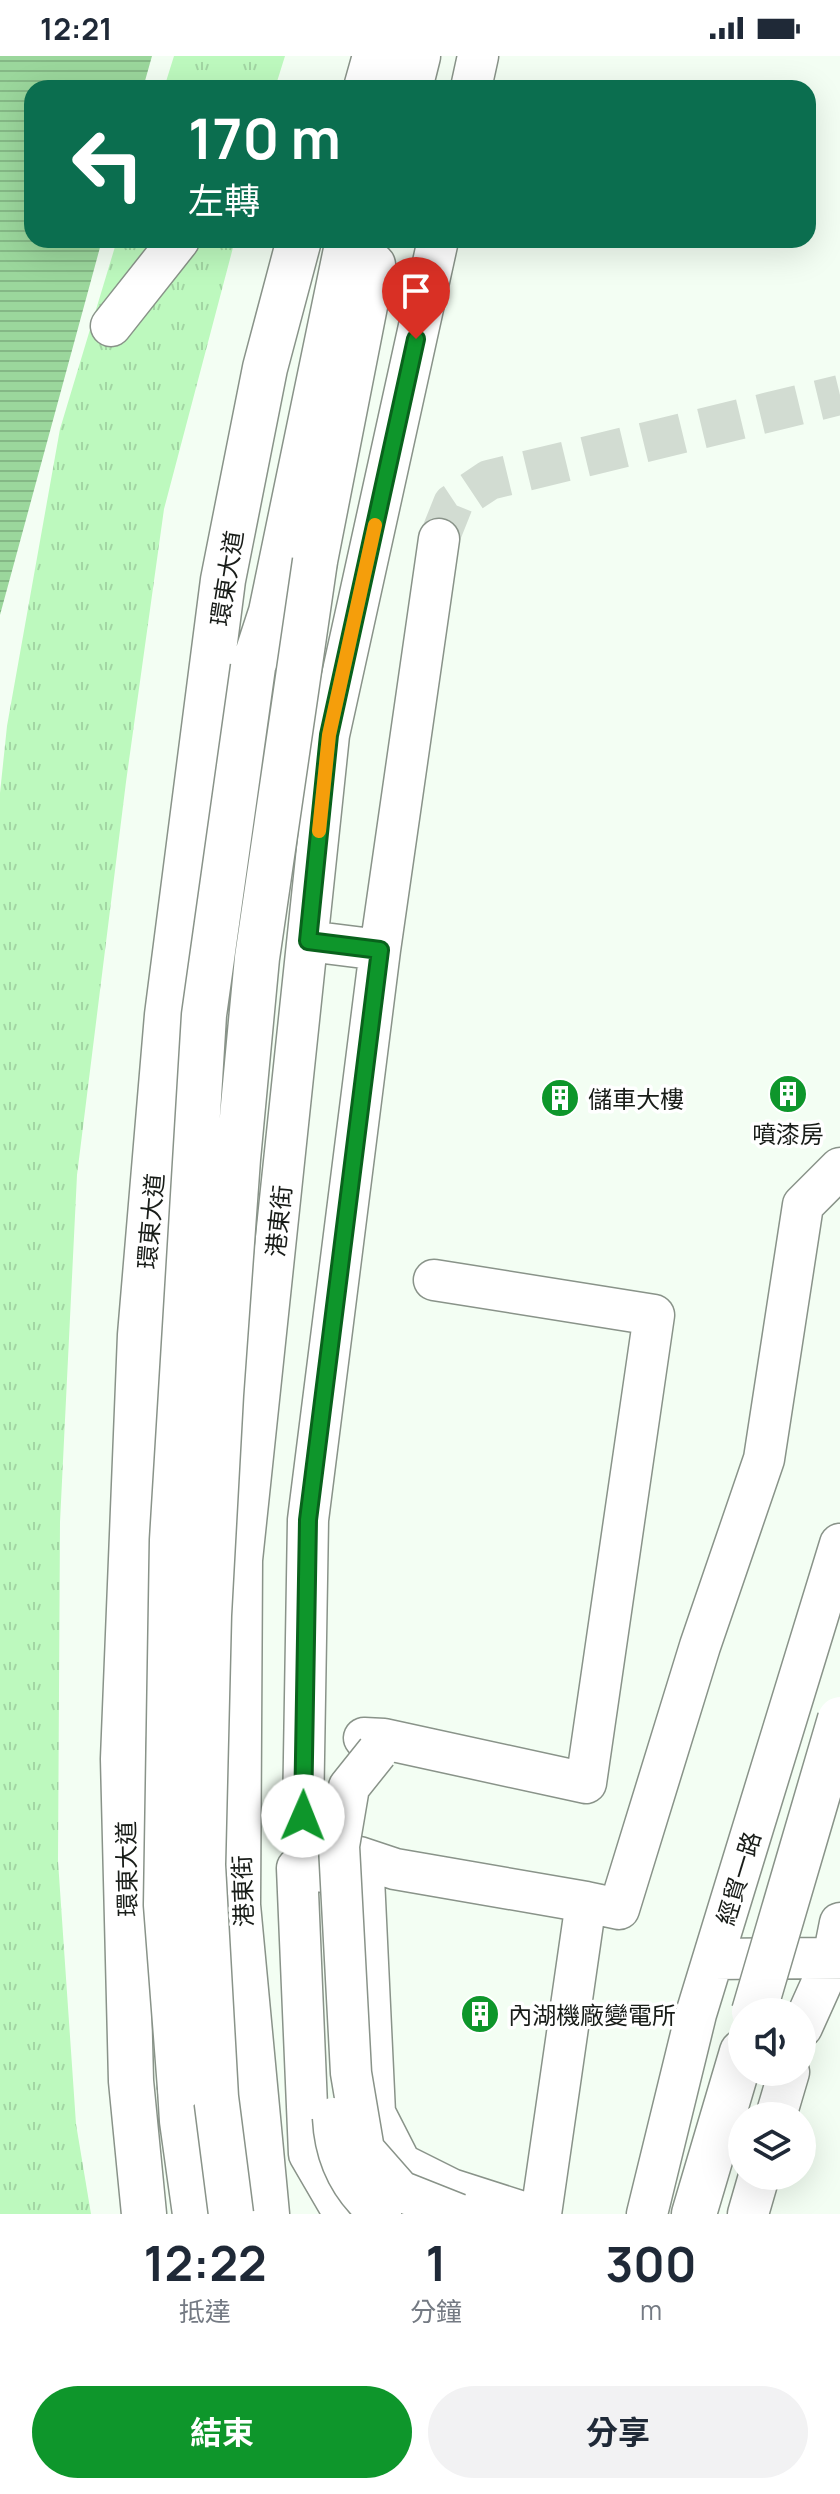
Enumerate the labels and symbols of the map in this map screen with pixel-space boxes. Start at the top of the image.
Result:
pin [382,257,450,339]
street label: 環東大道 [202,528,250,628]
building icon: 噴漆房 [767,1073,809,1115]
building icon: 儲車大樓 [539,1077,581,1119]
place label: 儲車大樓 [588,1082,684,1115]
place label: 噴漆房 [752,1117,824,1150]
street label: 環東大道 [129,1172,171,1270]
street label: 港東街 [258,1183,298,1259]
position arrow [261,1774,345,1858]
street label: 環東大道 [109,1821,143,1917]
street label: 經貿一路 [708,1827,768,1929]
street label: 港東街 [224,1854,260,1928]
building icon: 內湖機廠變電所 [459,1993,501,2035]
place label: 內湖機廠變電所 [508,1998,676,2031]

